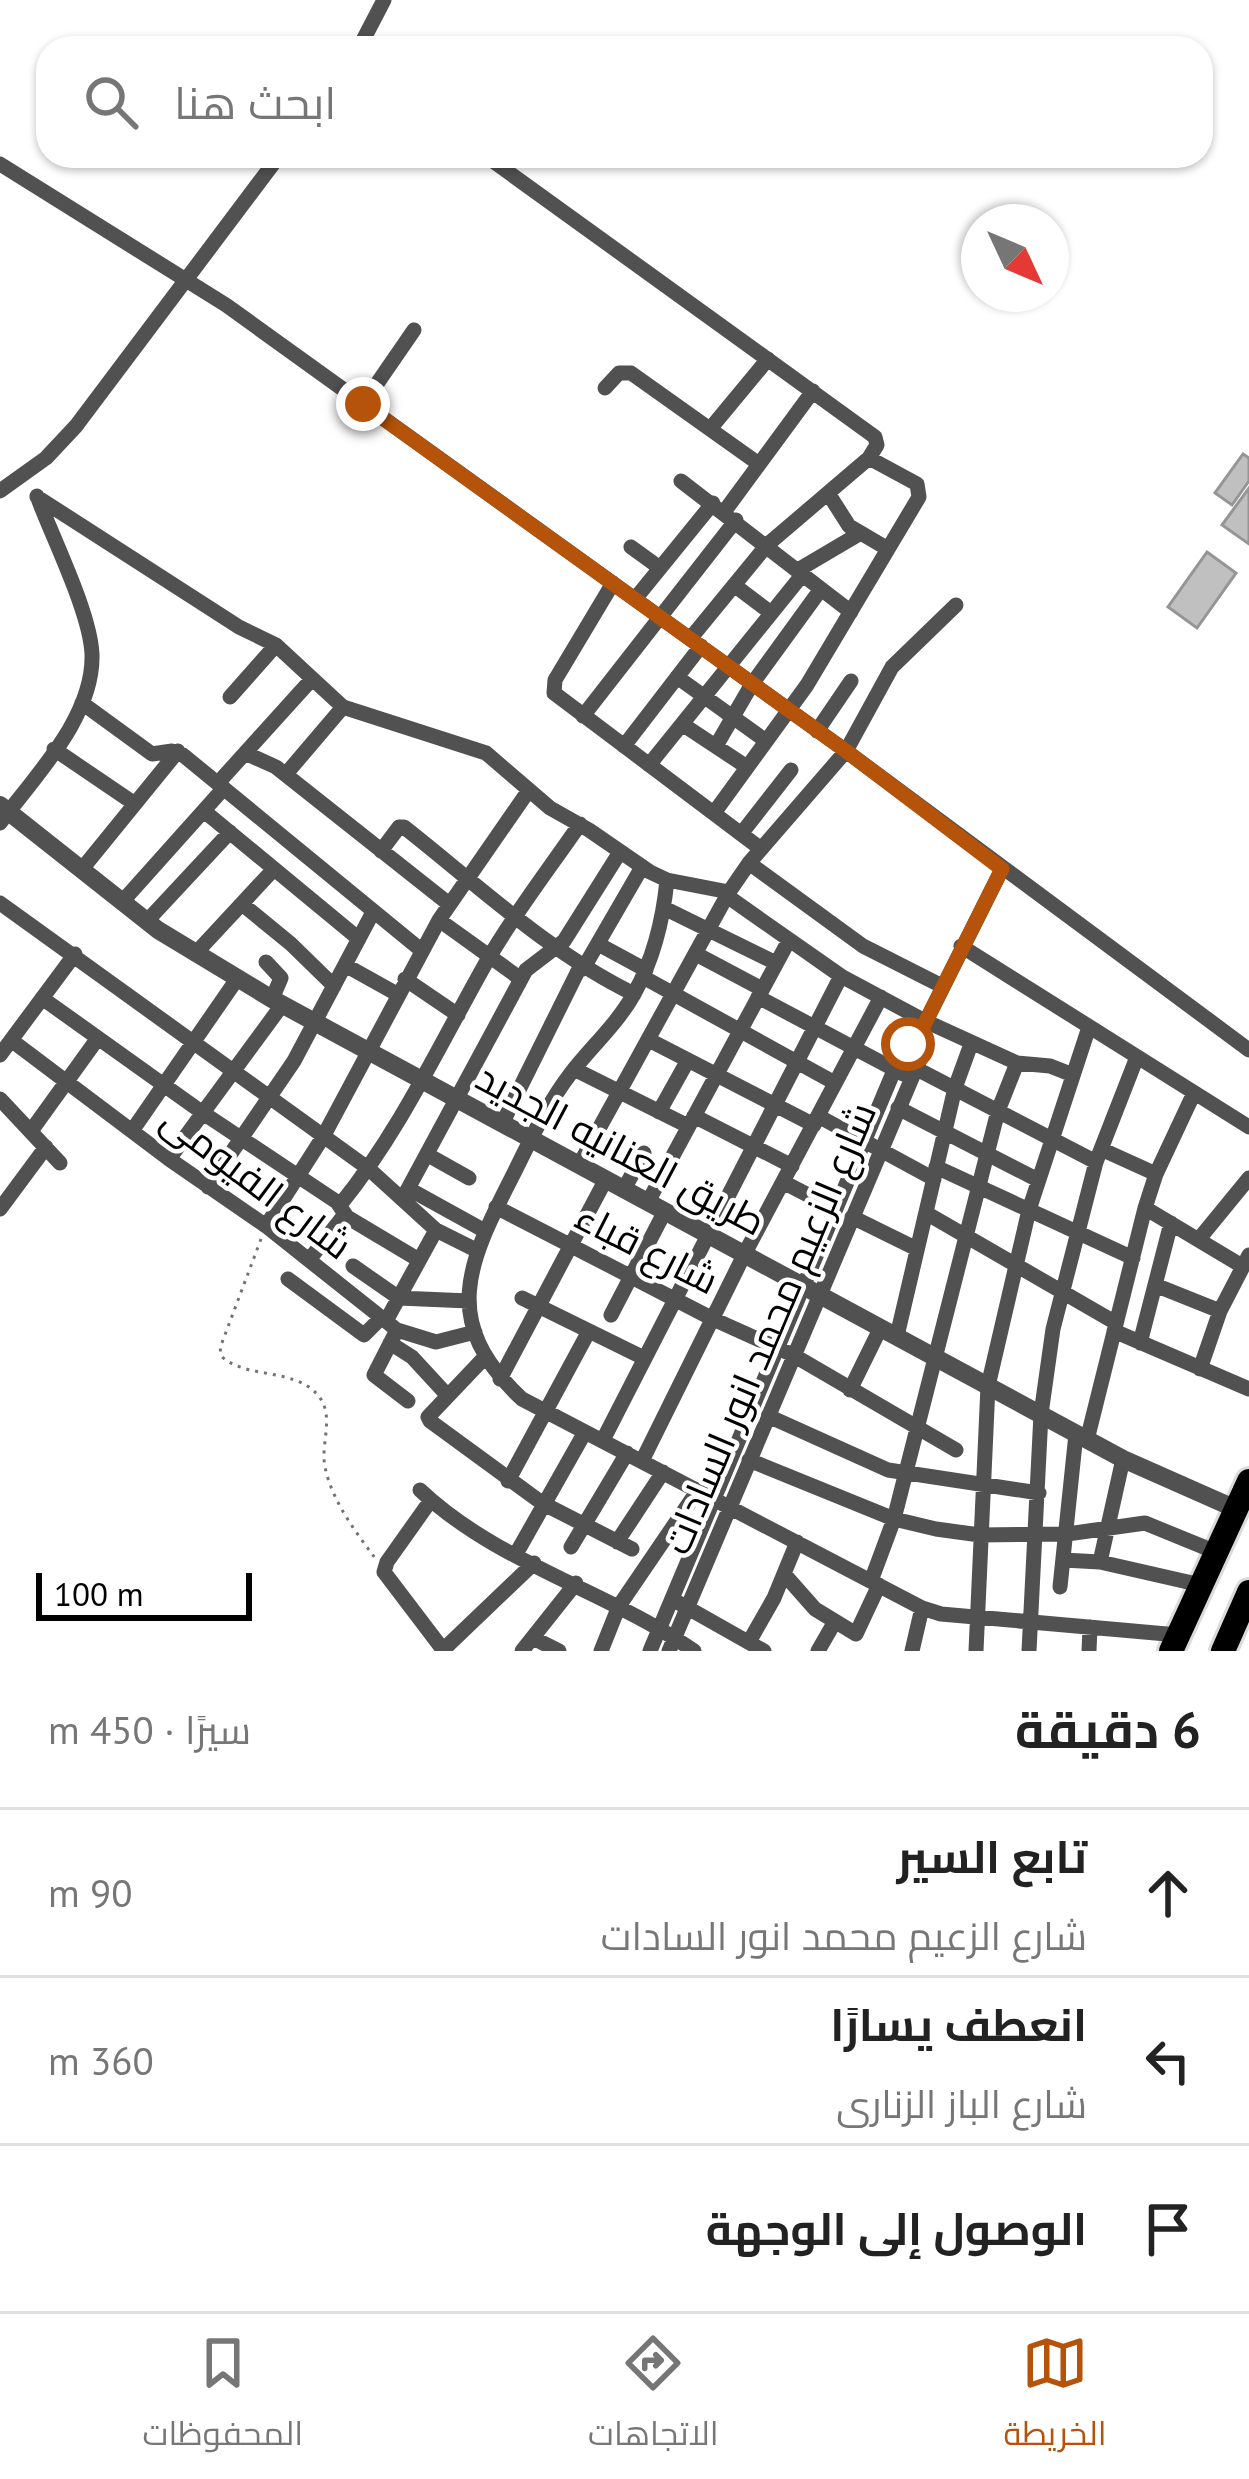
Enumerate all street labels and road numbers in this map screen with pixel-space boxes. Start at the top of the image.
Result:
street label: طريق العنانيه الجديد [468,1051,775,1246]
street label: شارع الفيومى [151,1093,363,1271]
street label: شارع الزعيم محمد انور السادات [650,1094,889,1562]
street label: شارع قباء [566,1190,727,1307]

